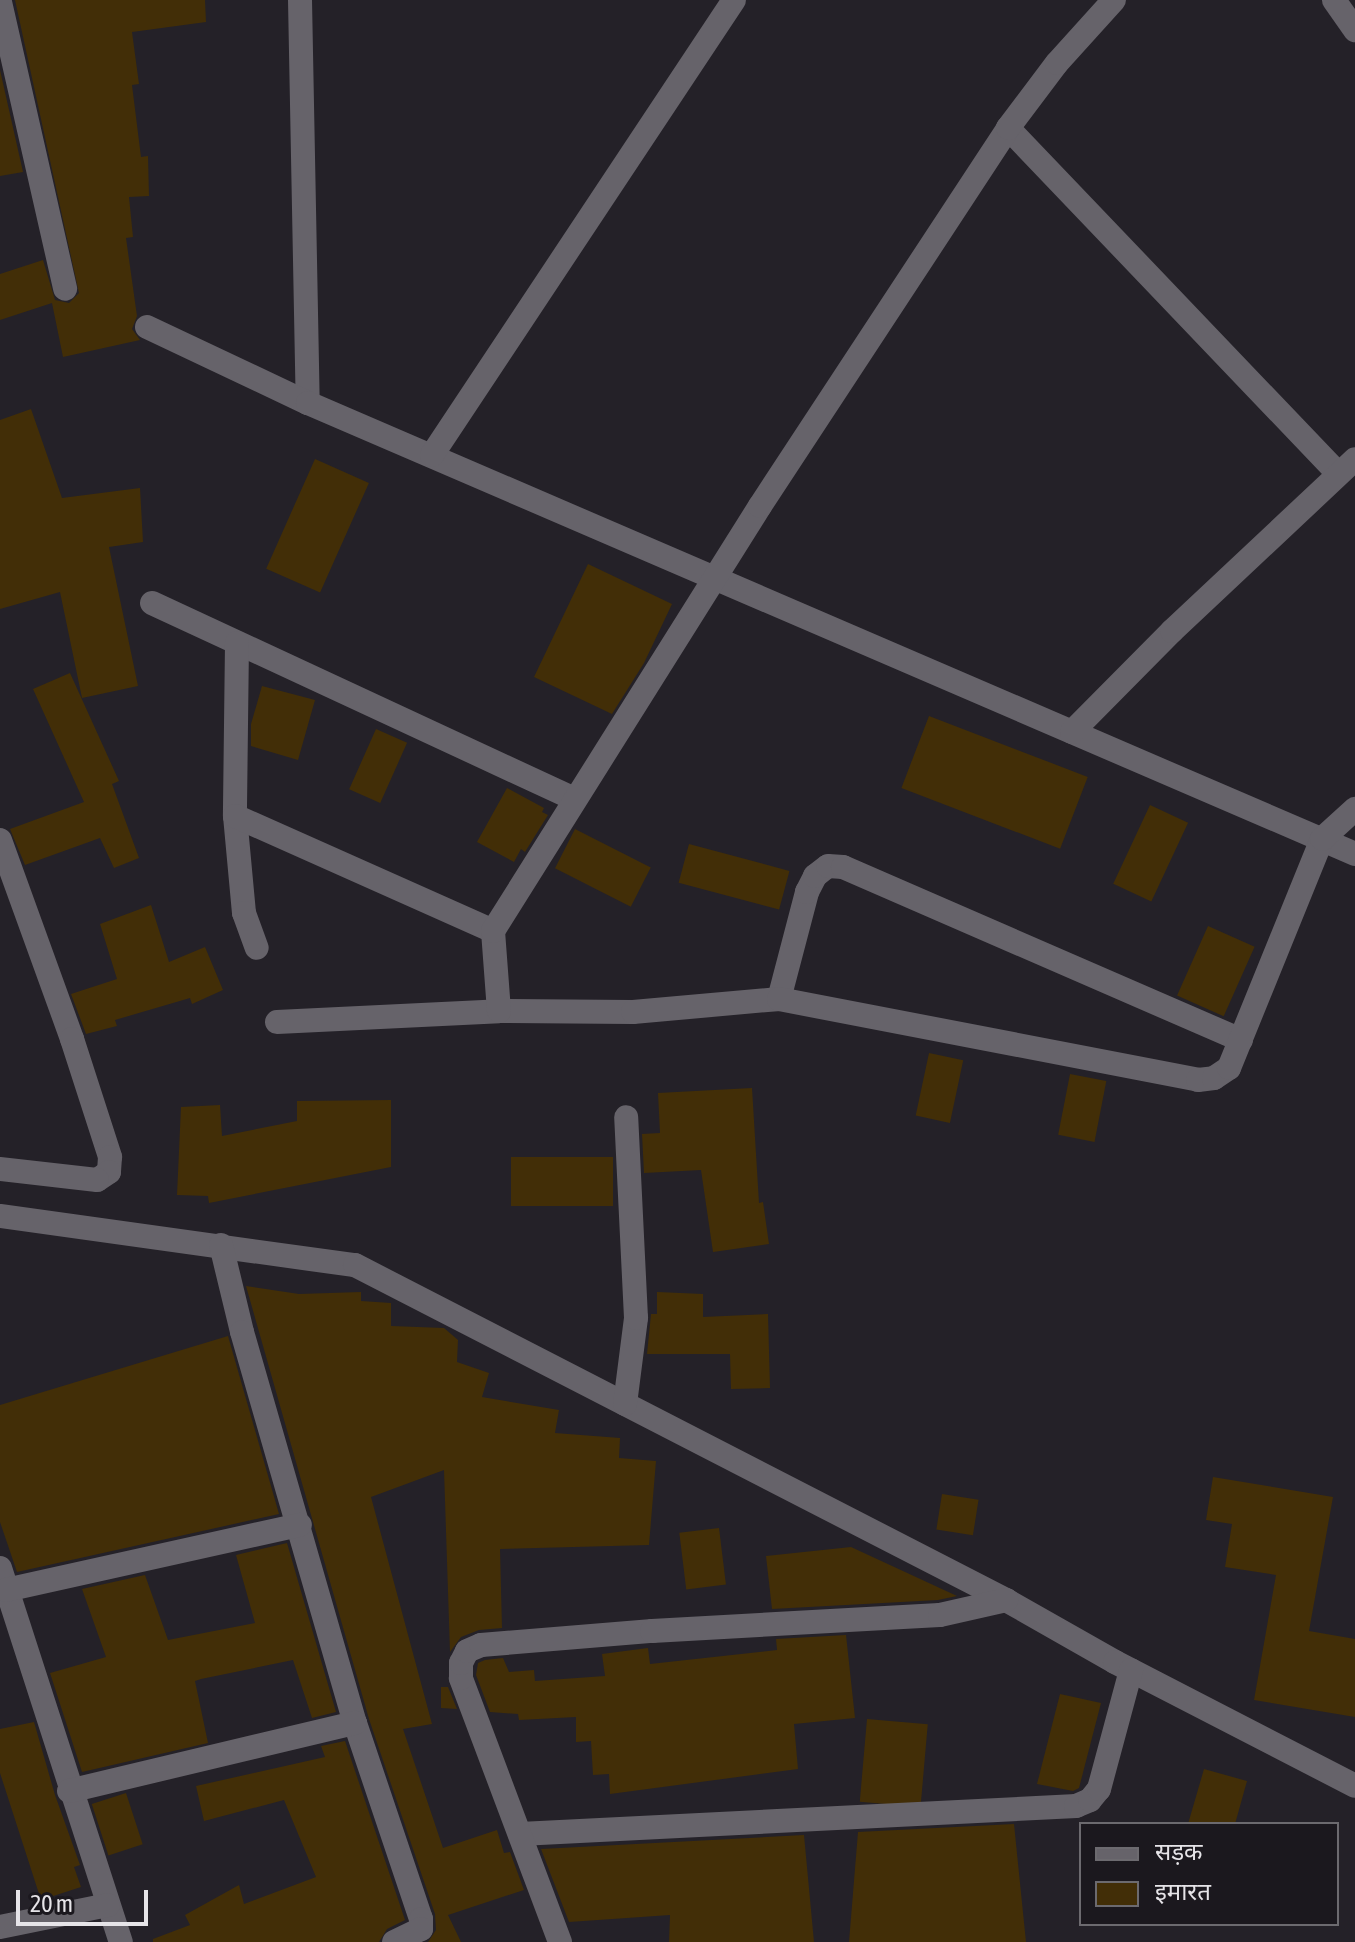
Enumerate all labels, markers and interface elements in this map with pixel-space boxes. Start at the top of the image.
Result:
legend [1079,1822,1339,1926]
text: सड़क [1155,1838,1203,1865]
scale bar [20,1874,152,1924]
text: इमारत [1155,1878,1211,1905]
text: 20 m [30,1890,73,1917]

